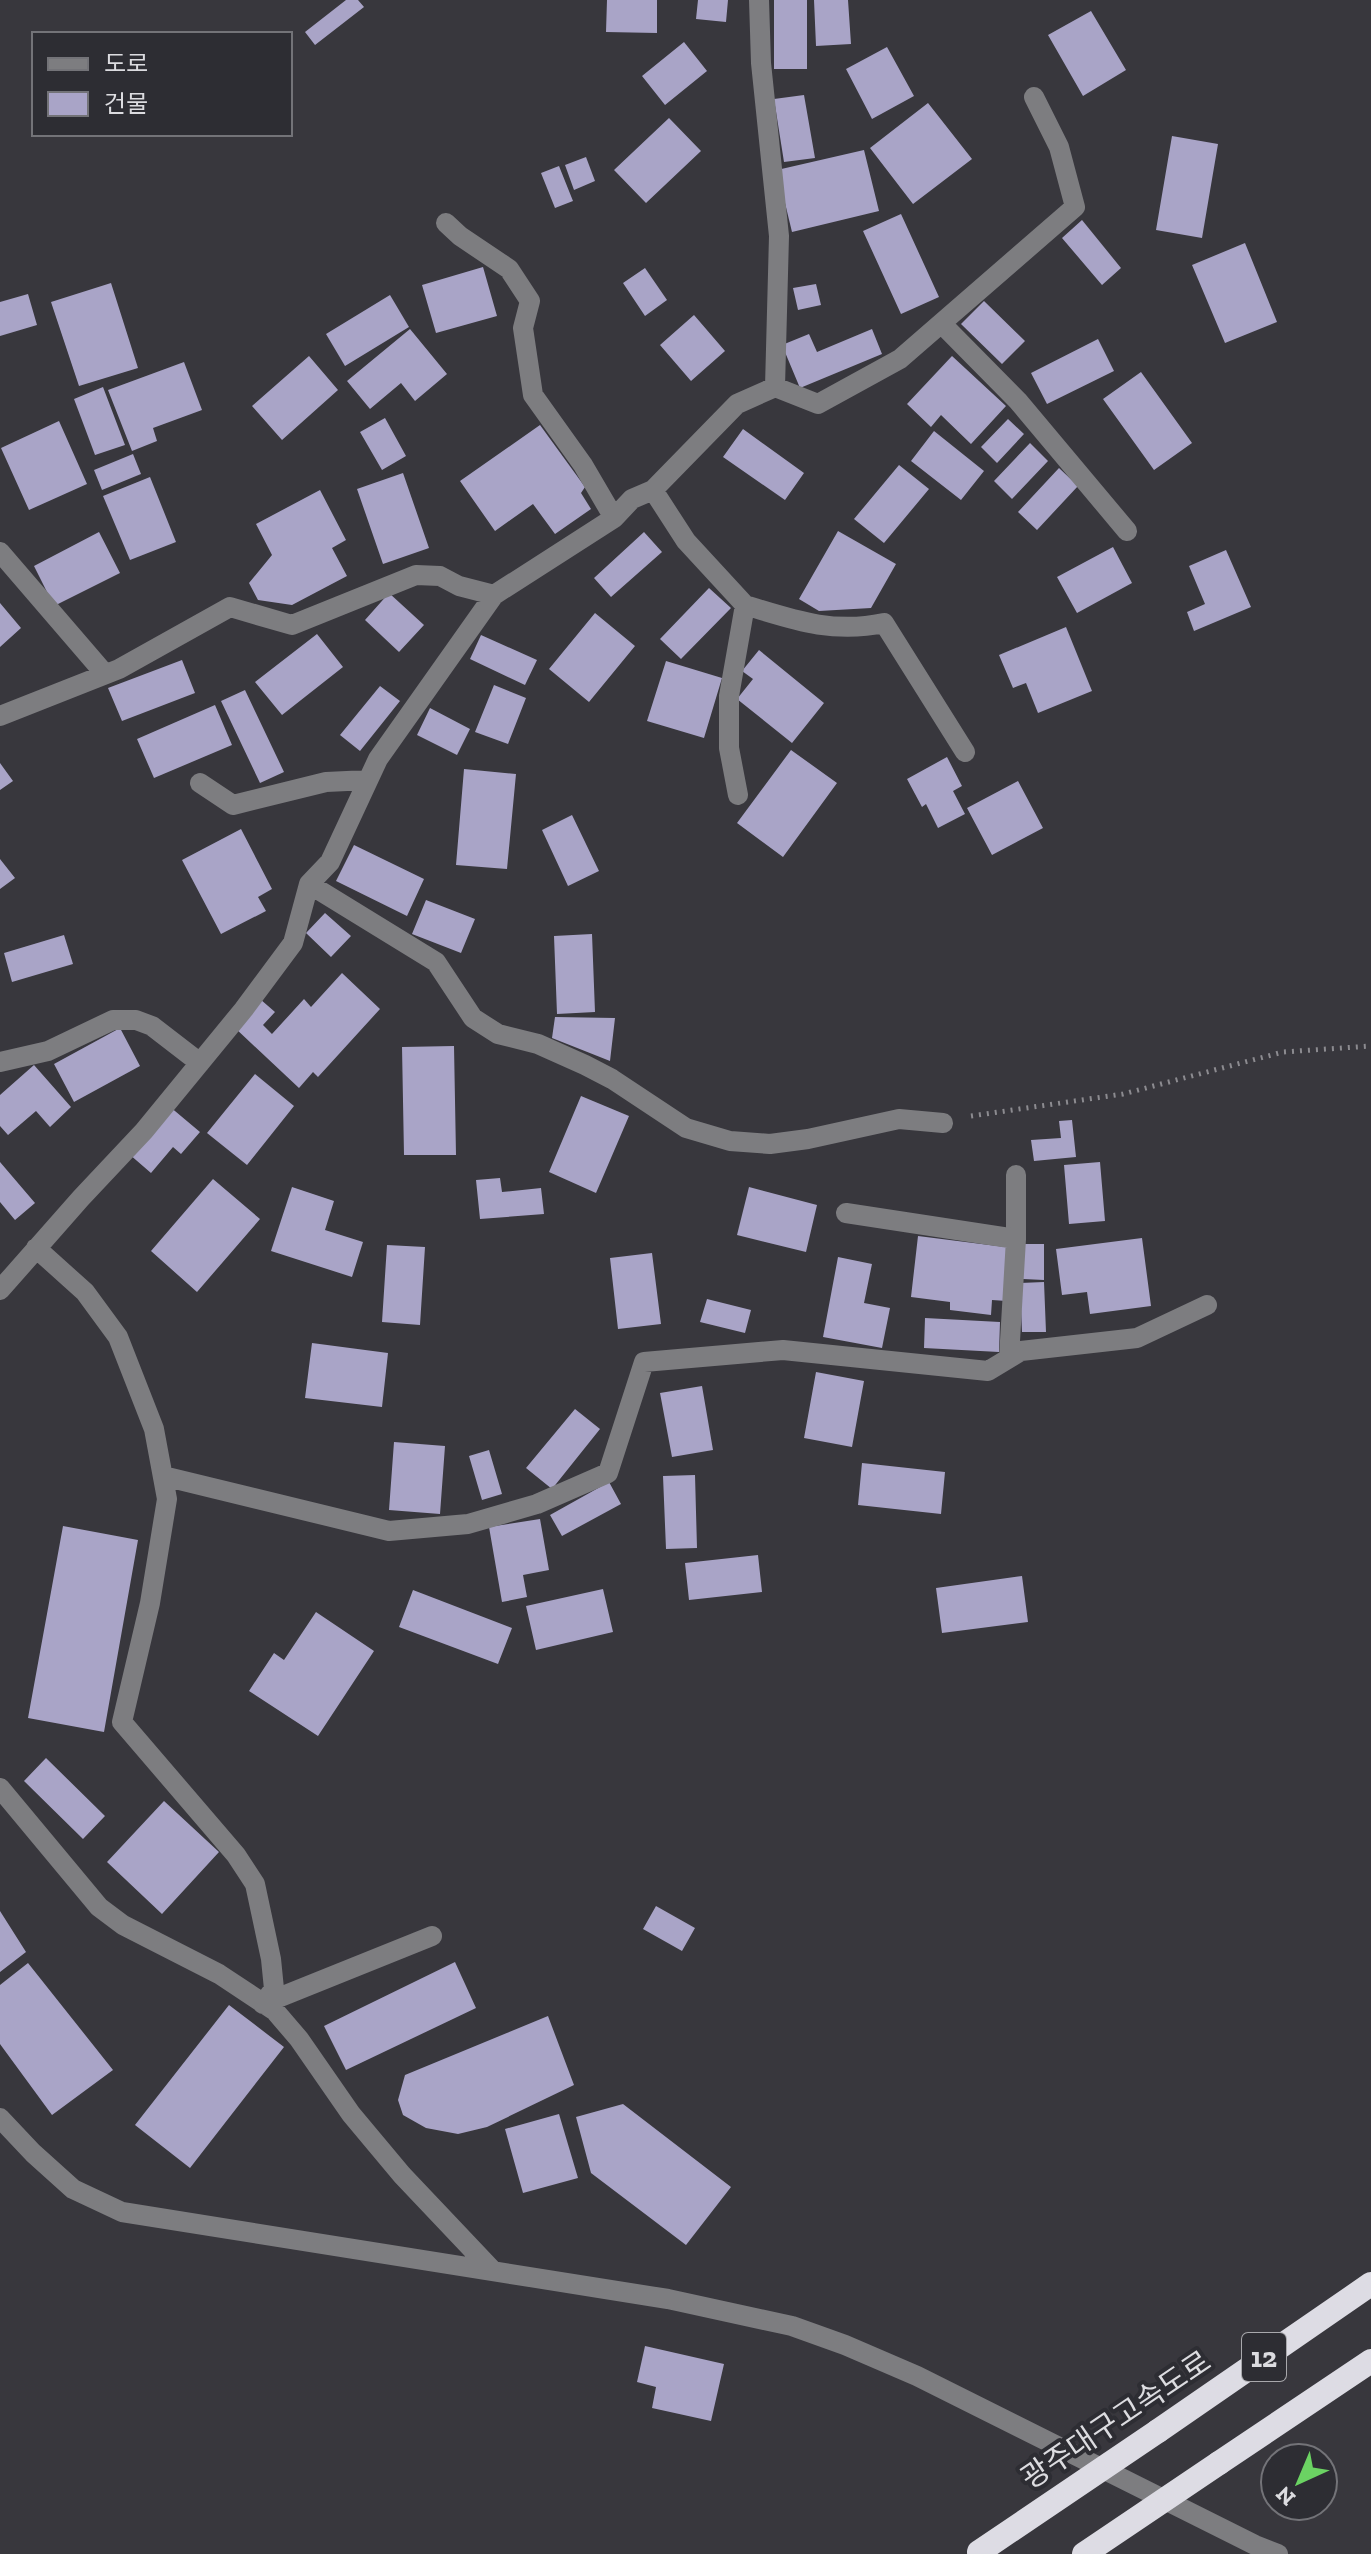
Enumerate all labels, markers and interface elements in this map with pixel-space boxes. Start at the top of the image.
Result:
legend [32,32,292,136]
text: 도로 [104,49,148,78]
text: 건물 [104,89,148,118]
road number: 12 [1242,2333,1286,2381]
street label: 광주대구고속도로 [1014,2343,1218,2497]
north arrow [1259,2442,1339,2522]
text: N [1270,2480,1301,2512]

